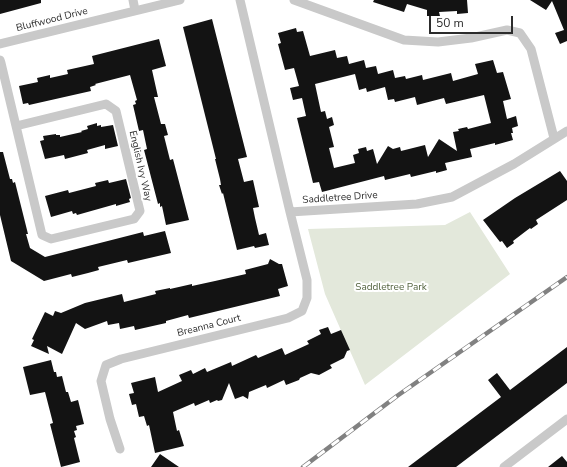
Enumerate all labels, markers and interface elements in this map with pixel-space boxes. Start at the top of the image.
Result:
street label: Bluffwood Drive [15,5,89,35]
scale bar [431,8,515,34]
text: 50 m [436,15,464,31]
street label: English Ivy Way [126,130,154,202]
street label: Saddletree Drive [302,189,378,207]
park label: Saddletree Park [355,282,427,294]
street label: Breanna Court [176,312,242,340]

